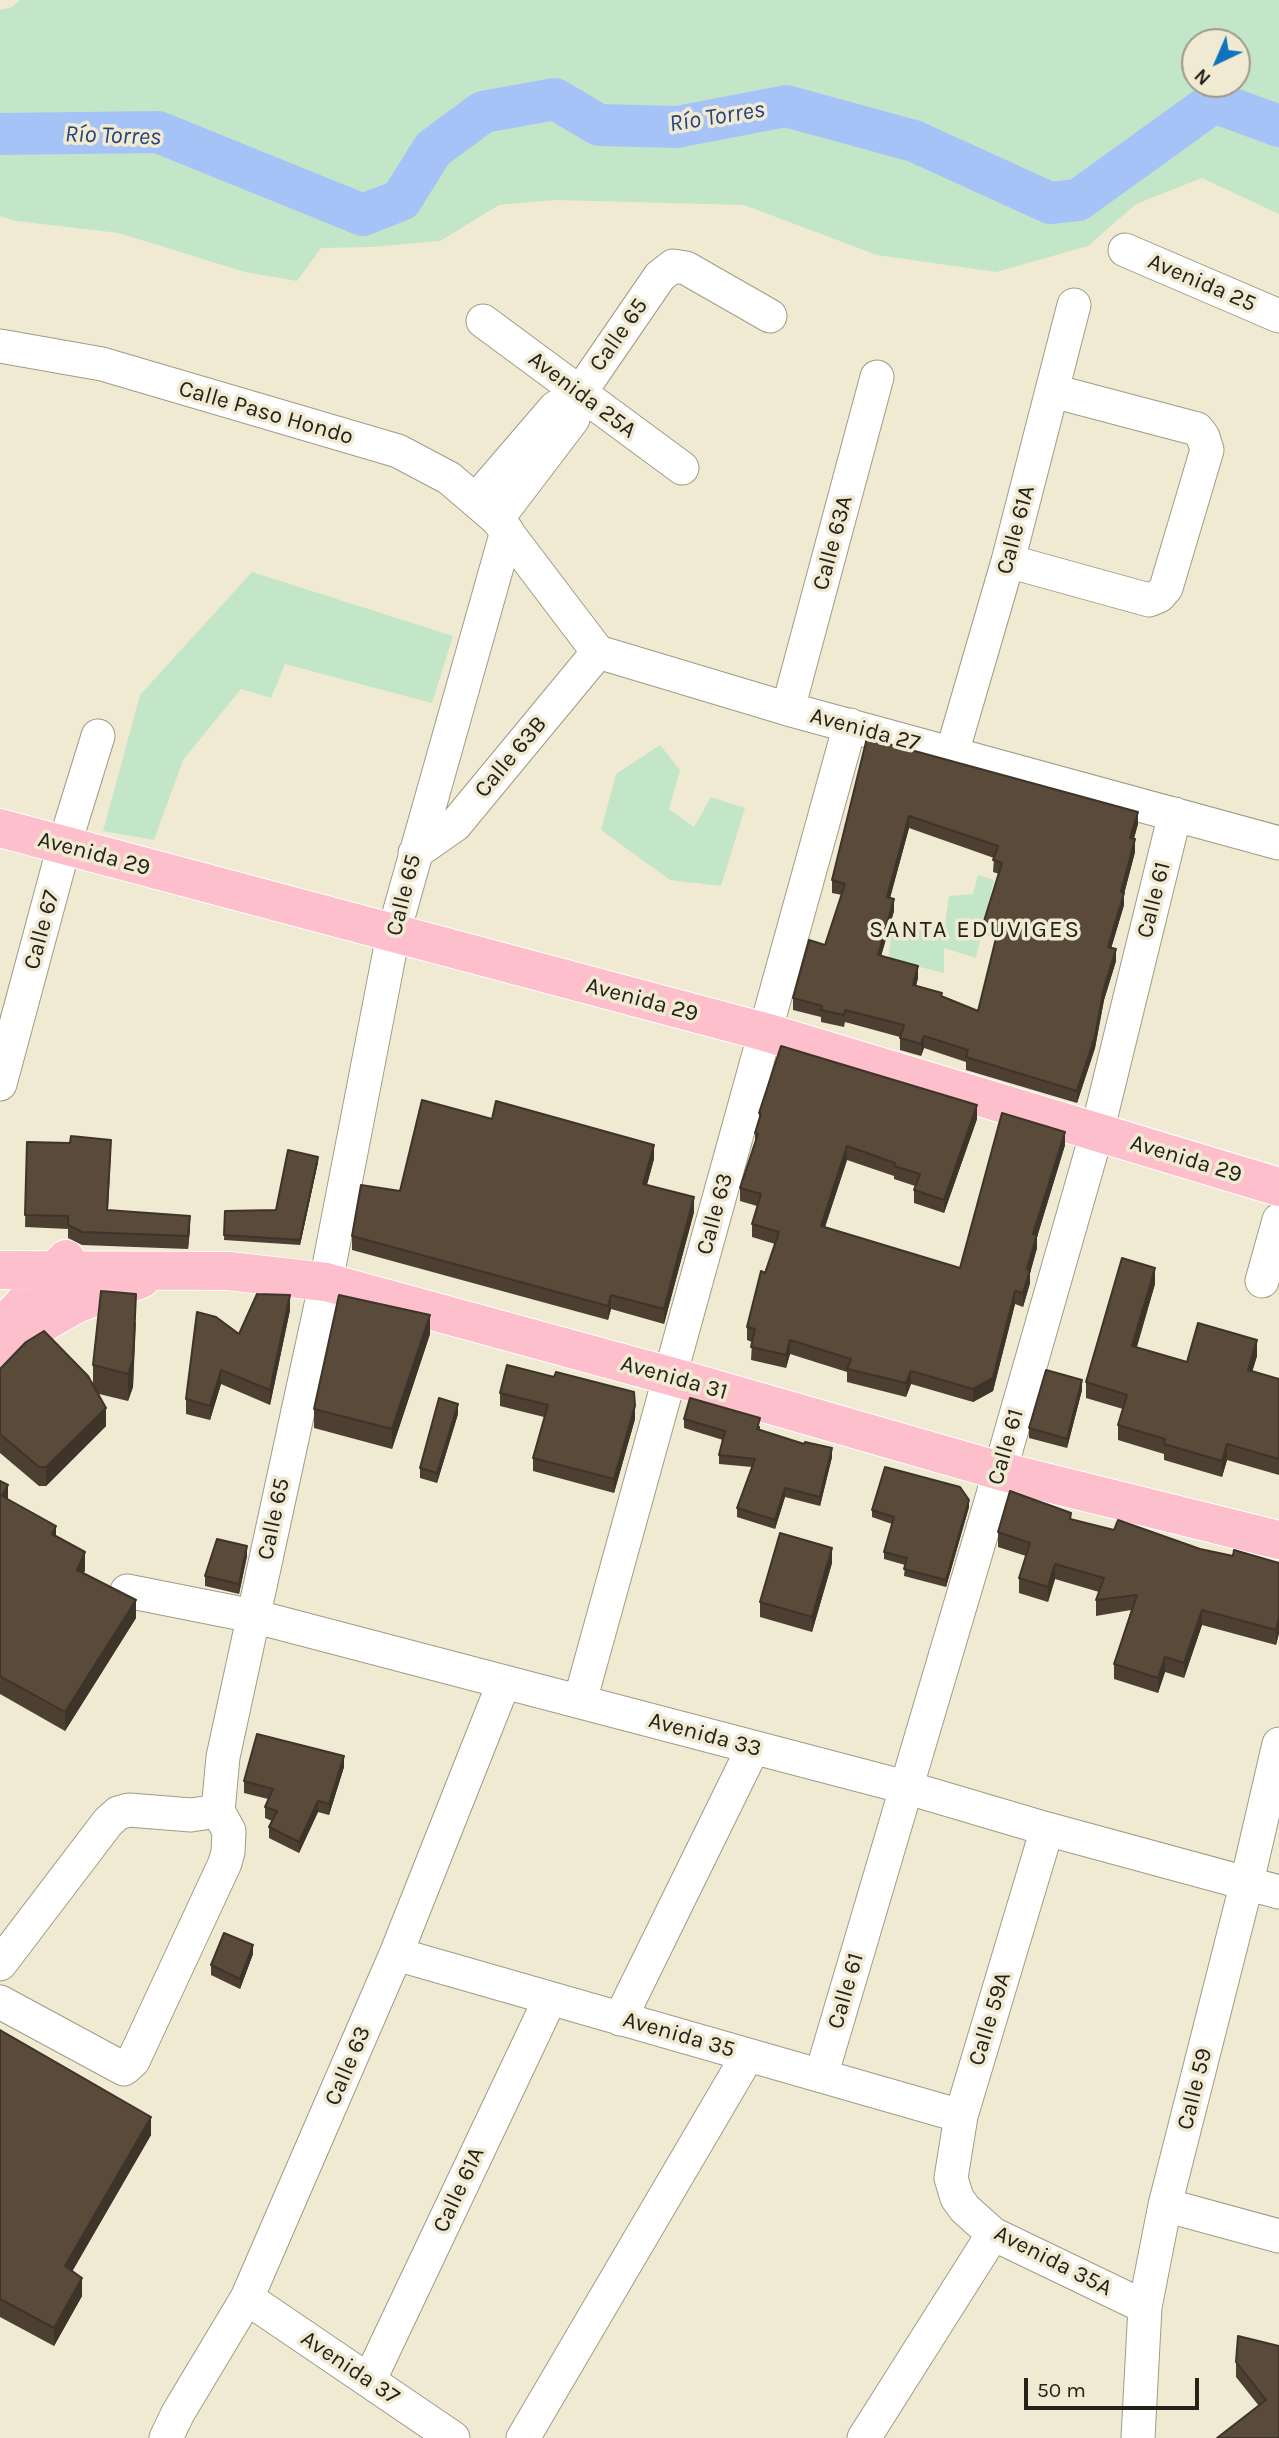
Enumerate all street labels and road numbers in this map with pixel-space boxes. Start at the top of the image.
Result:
street label: Avenida 25 [1144,248,1260,318]
street label: Calle 65 [584,293,654,377]
street label: Avenida 25A [523,345,641,445]
street label: Calle Paso Hondo [175,375,357,451]
street label: Calle 61A [991,483,1041,577]
street label: Calle 63A [807,493,859,593]
street label: Avenida 27 [807,702,923,758]
street label: Calle 63B [469,711,553,803]
street label: Avenida 29 [35,826,153,882]
street label: Calle 65 [381,851,427,939]
street label: Calle 61 [1131,859,1177,941]
street label: Calle 67 [18,887,66,973]
street label: Avenida 29 [583,972,701,1028]
street label: Avenida 29 [1127,1129,1245,1189]
street label: Calle 63 [691,1170,739,1258]
street label: Avenida 31 [617,1350,731,1406]
street label: Calle 61 [982,1406,1030,1488]
street label: Calle 65 [252,1476,296,1562]
street label: Avenida 33 [646,1707,764,1763]
street label: Calle 61 [822,1950,870,2032]
street label: Calle 59A [963,1969,1017,2069]
street label: Avenida 35 [620,2006,738,2064]
street label: Calle 63 [319,2022,377,2110]
street label: Calle 59 [1172,2045,1218,2133]
street label: Calle 61A [427,2143,491,2237]
street label: Avenida 35A [990,2220,1116,2302]
street label: Avenida 37 [295,2325,405,2411]

